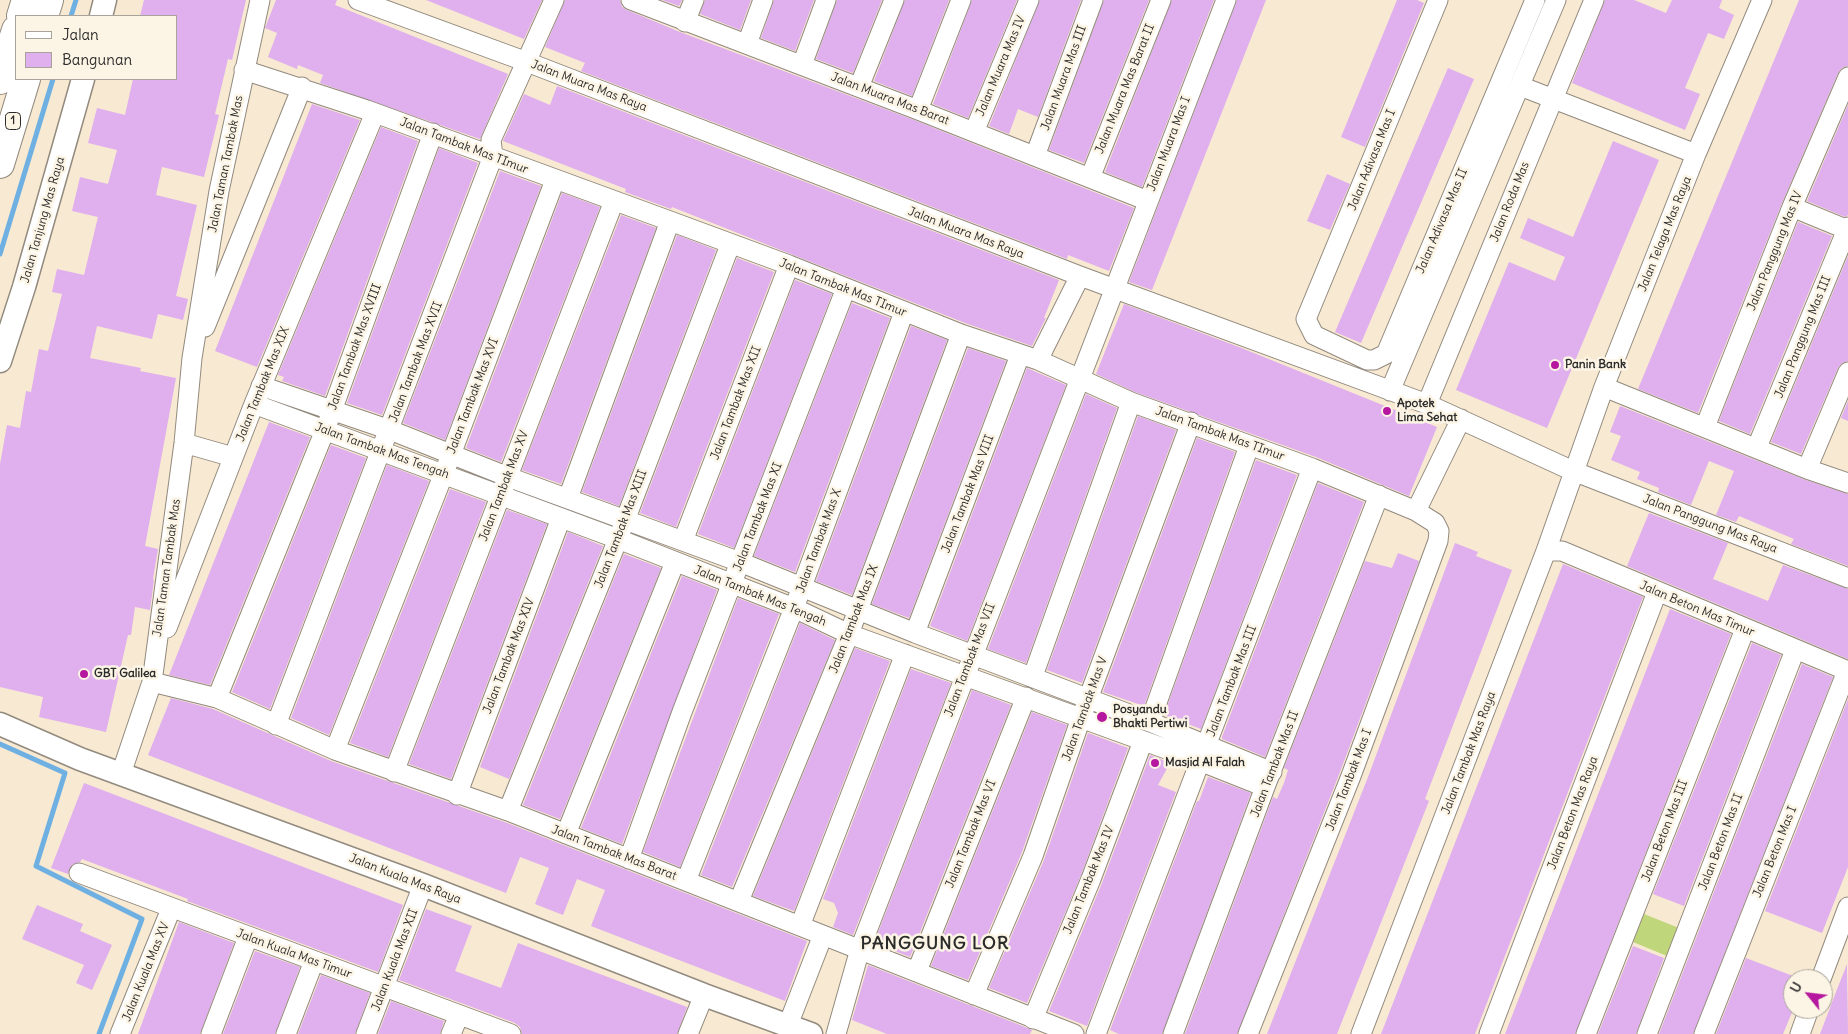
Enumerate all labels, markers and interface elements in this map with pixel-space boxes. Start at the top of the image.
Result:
street label: Jalan Muara Mas IV [973,14,1029,118]
legend [15,15,178,80]
street label: Jalan Muara Mas Barat II [1092,22,1158,156]
street label: Jalan Muara Mas III [1038,24,1090,132]
text: Jalan [62,25,99,44]
text: Bangunan [62,50,132,69]
street label: Jalan Muara Mas Raya [529,57,649,115]
street label: Jalan Muara Mas Barat [829,70,951,128]
street label: Jalan Taman Tambak Mas [206,94,246,234]
street label: Jalan Muara Mas I [1144,95,1194,193]
street label: Jalan Adivasa Mas I [1345,107,1399,213]
road number: 1 [6,112,20,130]
street label: Jalan Tambak Mas TImur [398,115,530,177]
street label: Jalan Tanjung Mas Raya [18,155,68,285]
street label: Jalan Roda Mas [1487,160,1533,244]
street label: Jalan Adivasa Mas II [1413,166,1471,276]
street label: Jalan Telaga Mas Raya [1635,174,1695,294]
street label: Jalan Panggung Mas IV [1744,189,1806,313]
street label: Jalan Muara Mas Raya [906,204,1026,262]
street label: Jalan Tambak Mas TImur [777,256,909,320]
street label: Jalan Panggung Mas III [1772,274,1834,400]
street label: Jalan Tambak Mas XVIII [325,282,385,412]
street label: Jalan Tambak Mas XVII [386,300,446,424]
street label: Jalan Tambak Mas XIX [233,324,293,444]
street label: Jalan Tambak Mas XVI [444,336,502,456]
street label: Jalan Tambak Mas XII [708,344,764,462]
place label: Panin Bank [1565,358,1626,372]
marker: Panin Bank [1549,359,1561,371]
place label: Apotek Lima Sehat [1397,397,1457,425]
street label: Jalan Tambak Mas TImur [1154,404,1286,464]
marker: Apotek Lima Sehat [1381,405,1393,417]
street label: Jalan Tambak Mas Tengah [313,420,451,482]
street label: Jalan Tambak Mas XV [476,429,532,543]
street label: Jalan Tambak Mas VIII [939,433,997,555]
street label: Jalan Tambak Mas XI [731,461,785,573]
street label: Jalan Tambak Mas XIII [592,468,650,590]
street label: Jalan Tambak Mas X [793,487,845,595]
street label: Jalan Panggung Mas Raya [1641,492,1779,556]
street label: Jalan Taman Tambak Mas [150,498,184,638]
street label: Jalan Tambak Mas Tengah [692,563,828,629]
street label: Jalan Tambak Mas IX [827,563,881,675]
street label: Jalan Beton Mas Timur [1637,578,1757,640]
street label: Jalan Tambak Mas XIV [480,596,538,716]
street label: Jalan Tambak Mas VII [942,601,998,719]
street label: Jalan Tambak Mas III [1204,623,1260,739]
street label: Jalan Tambak Mas V [1059,655,1111,763]
place label: GBT Galilea [94,667,156,681]
marker: GBT Galilea [78,668,90,680]
street label: Jalan Tambak Mas Raya [1439,690,1499,816]
place label: Posyandu Bhakti Pertiwi [1113,703,1187,731]
street label: Jalan Tambak Mas II [1248,709,1302,819]
marker: Posyandu Bhakti Pertiwi [1095,710,1109,724]
street label: Jalan Tambak Mas I [1323,727,1375,833]
street label: Jalan Beton Mas Raya [1545,754,1601,872]
place label: Masjid Al Falah [1165,756,1245,770]
marker: Masjid Al Falah [1149,757,1161,769]
street label: Jalan Tambak Mas VI [943,778,999,890]
street label: Jalan Beton Mas III [1639,778,1691,884]
street label: Jalan Beton Mas II [1696,792,1746,892]
street label: Jalan Beton Mas I [1750,804,1800,900]
street label: Jalan Tambak Mas Barat [549,822,679,884]
street label: Jalan Tambak Mas IV [1061,824,1117,936]
street label: Jalan Kuala Mas Raya [347,851,463,907]
street label: Jalan Kuala Mas XII [369,907,421,1013]
street label: Jalan Kuala Mas XV [120,920,172,1024]
street label: Jalan Kuala Mas Timur [234,926,354,982]
district label: PANGGUNG LOR [859,933,1011,955]
north arrow [1783,969,1833,1019]
text: U [1786,979,1806,996]

